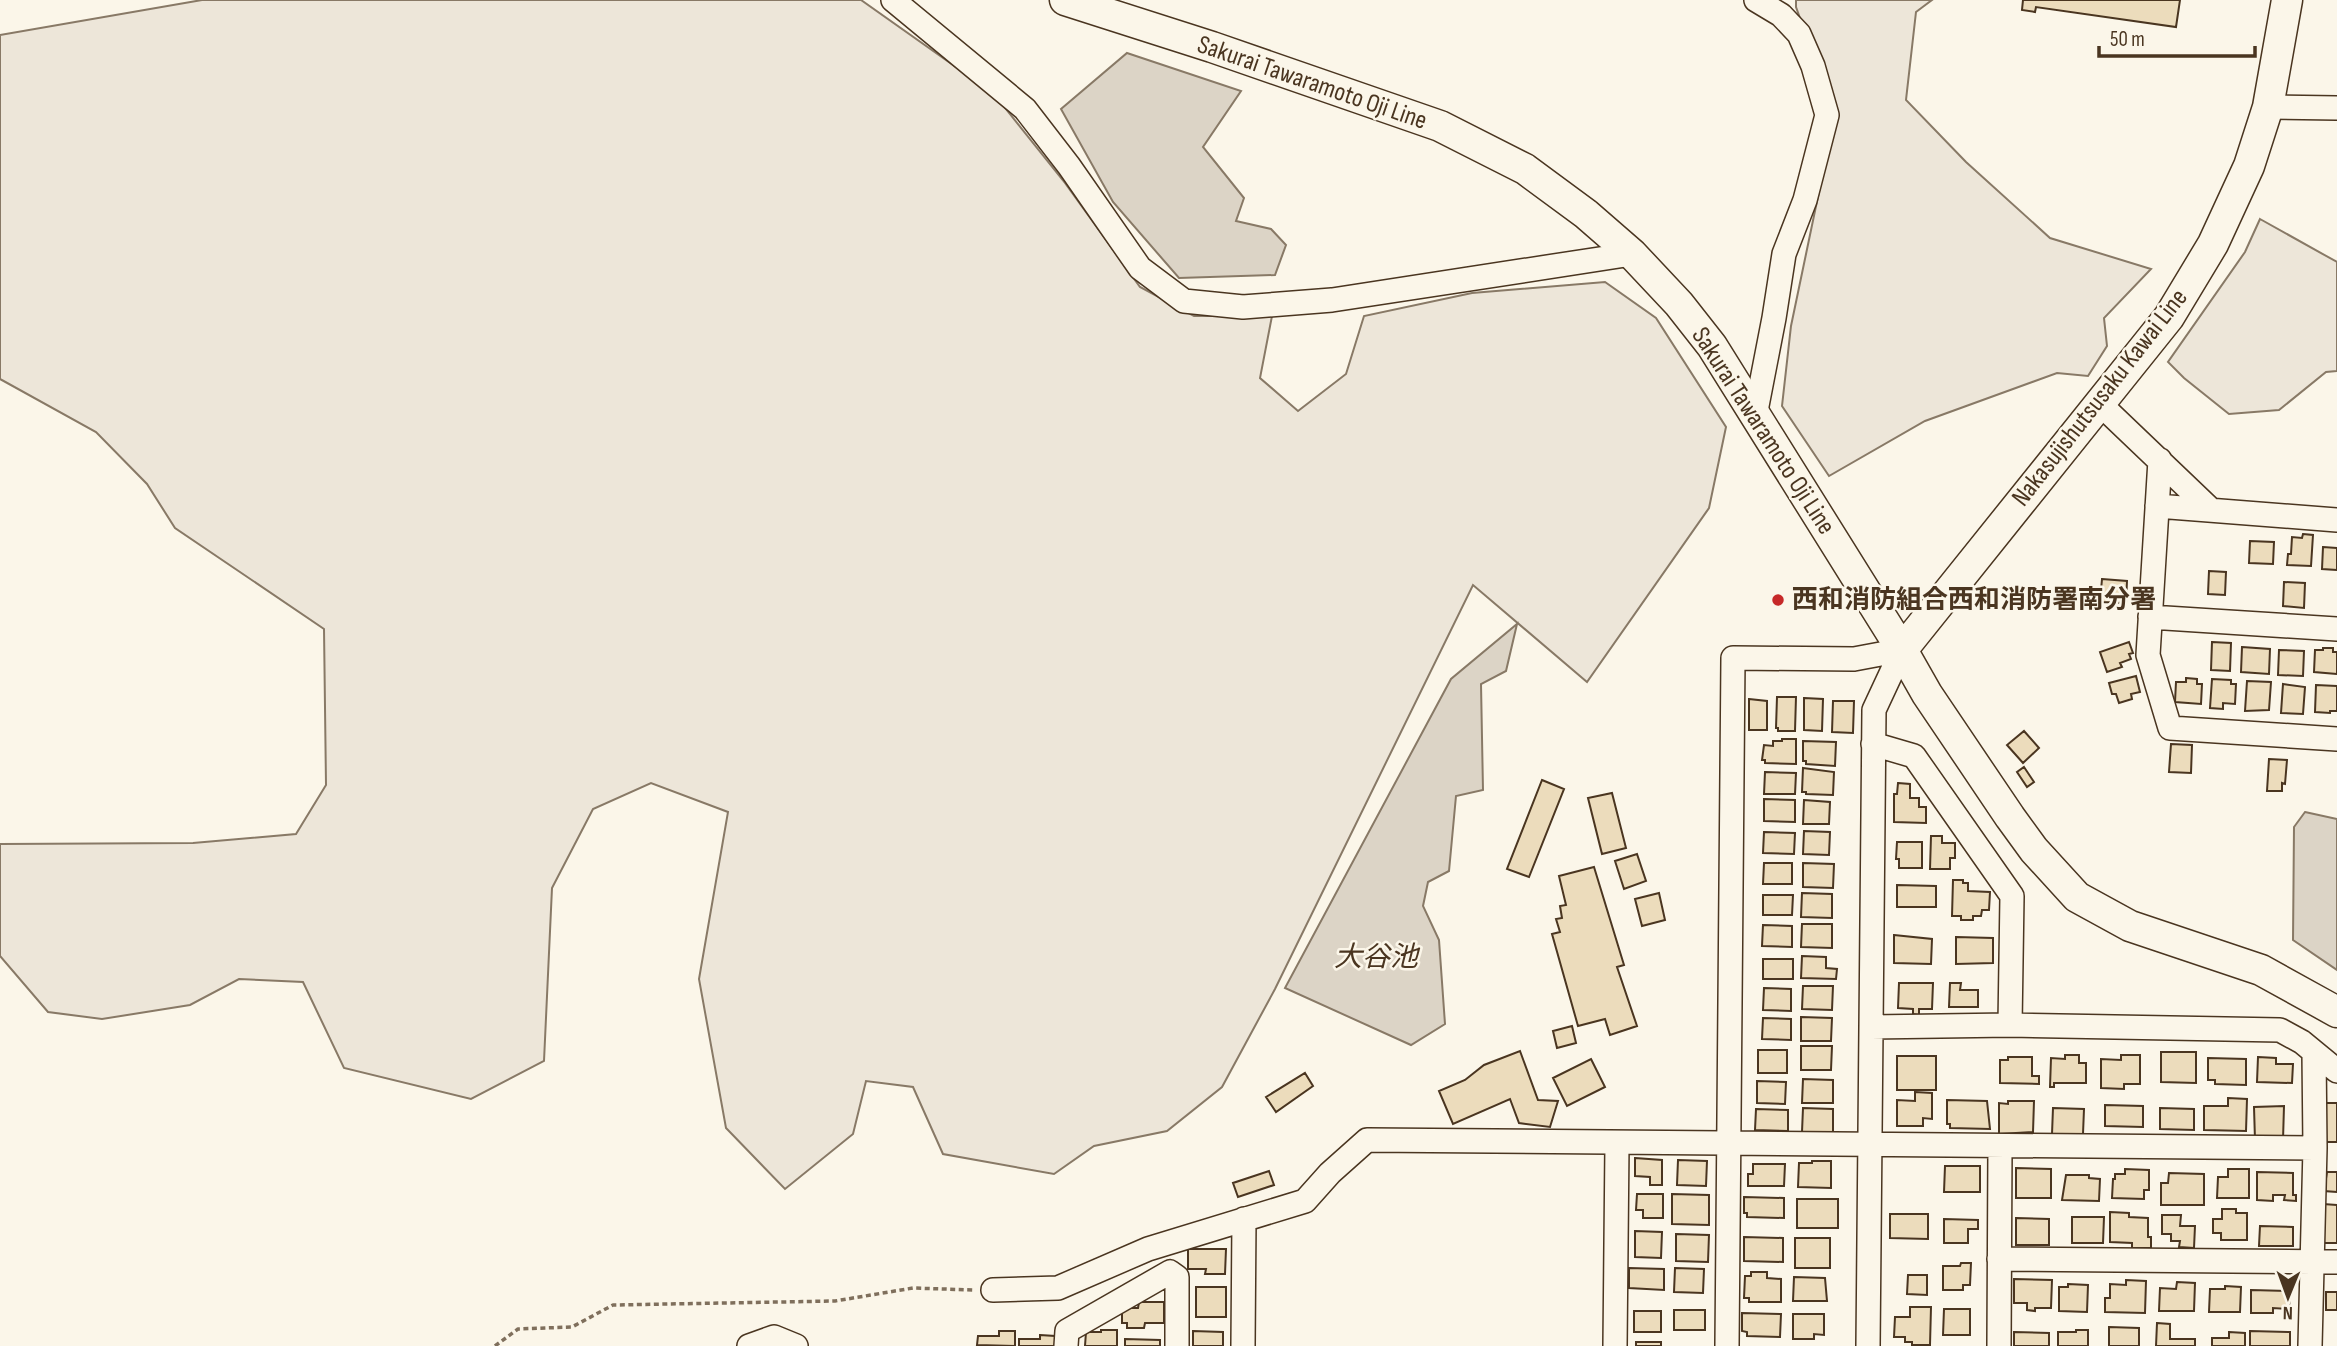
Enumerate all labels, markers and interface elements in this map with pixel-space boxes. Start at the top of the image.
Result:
scale bar [2099,14,2255,58]
text: 50 m [2110,27,2145,52]
street label: Sakurai Tawaramoto Oji Line [1193,29,1431,137]
street label: Nakasujishutsusaku Kawai Line [2006,283,2194,513]
street label: Sakurai Tawaramoto Oji Line [1684,322,1842,540]
place label: 西和消防組合西和消防署南分署 [1792,585,2156,616]
marker: 西和消防組合西和消防署南分署 [1770,592,1786,608]
water label: 大谷池 [1334,941,1421,974]
north arrow [2253,1262,2323,1332]
text: N [2282,1301,2293,1324]

